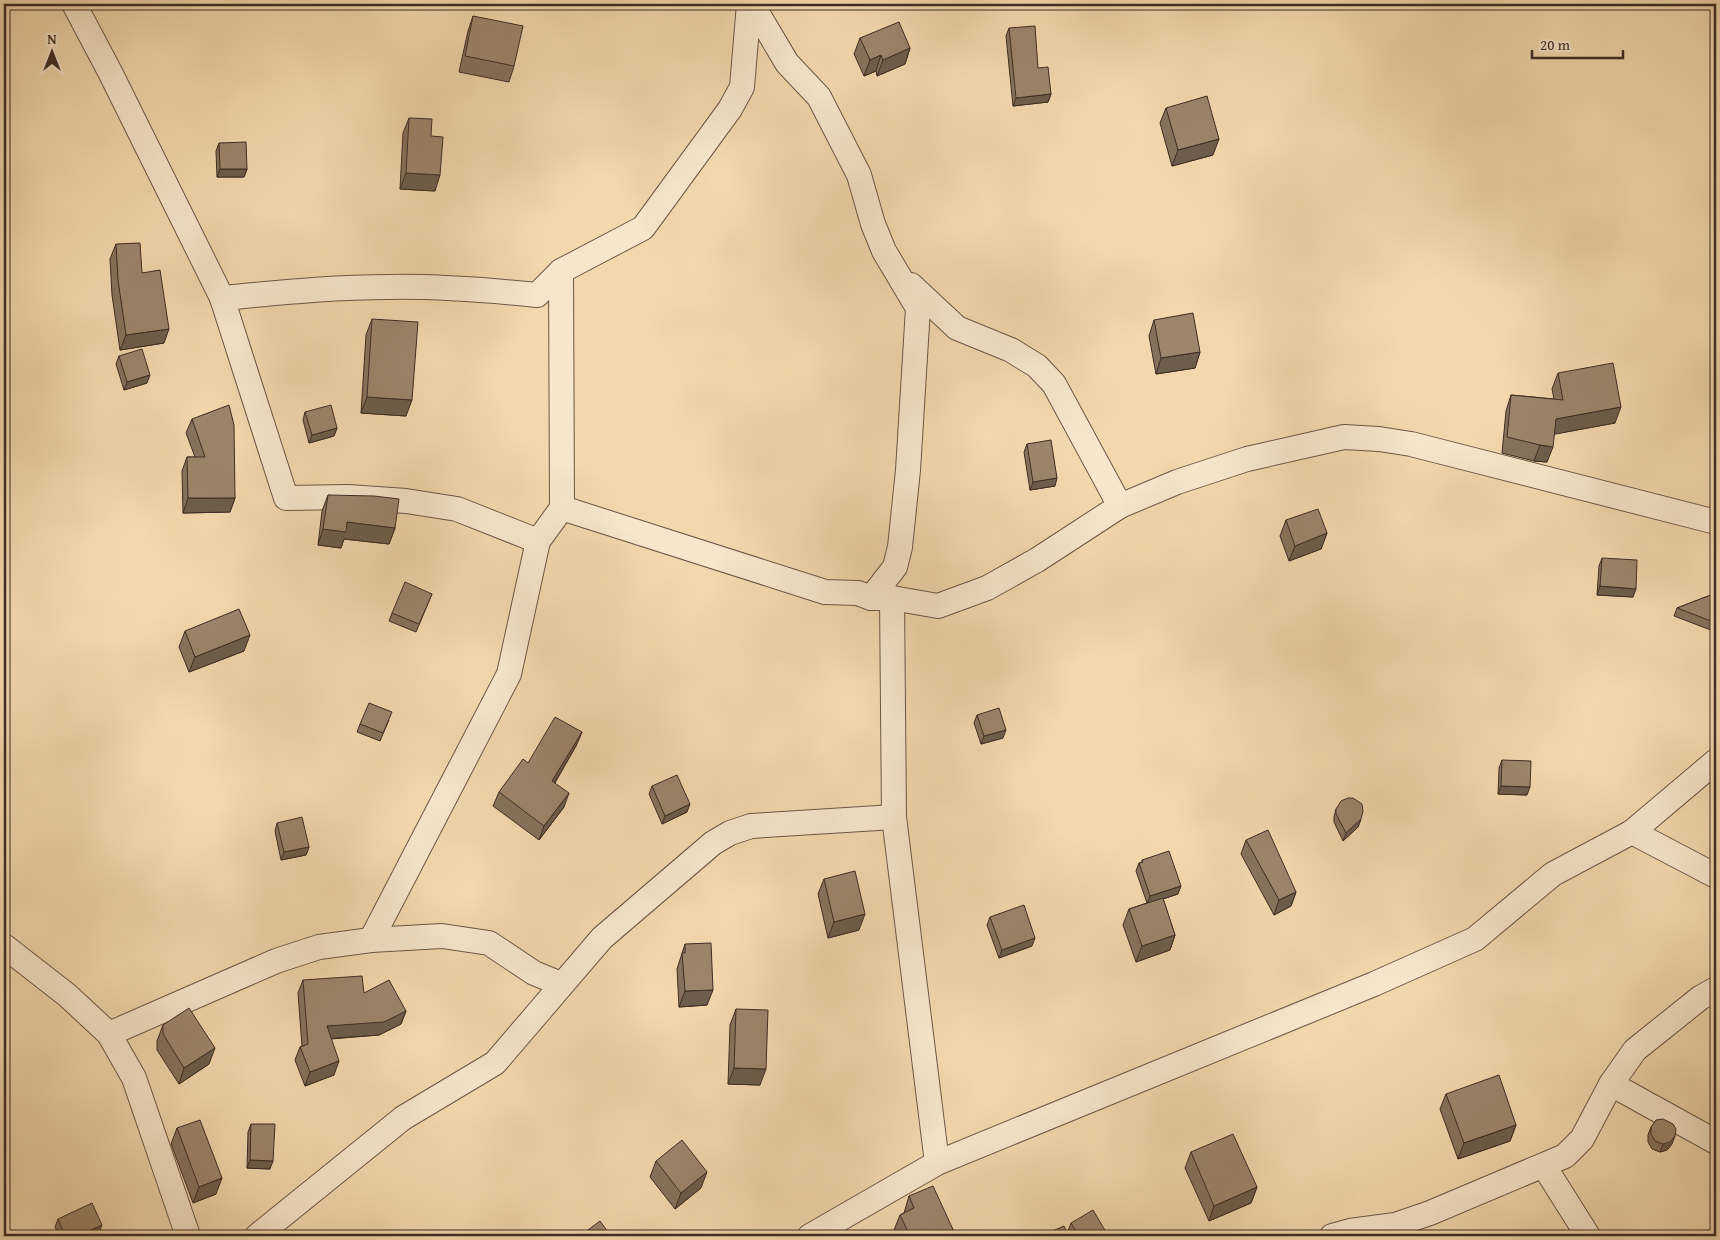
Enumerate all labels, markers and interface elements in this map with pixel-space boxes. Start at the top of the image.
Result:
north arrow [28,28,78,78]
scale bar [1532,28,1624,60]
text: N [47,29,57,49]
text: 20 m [1540,34,1571,55]

